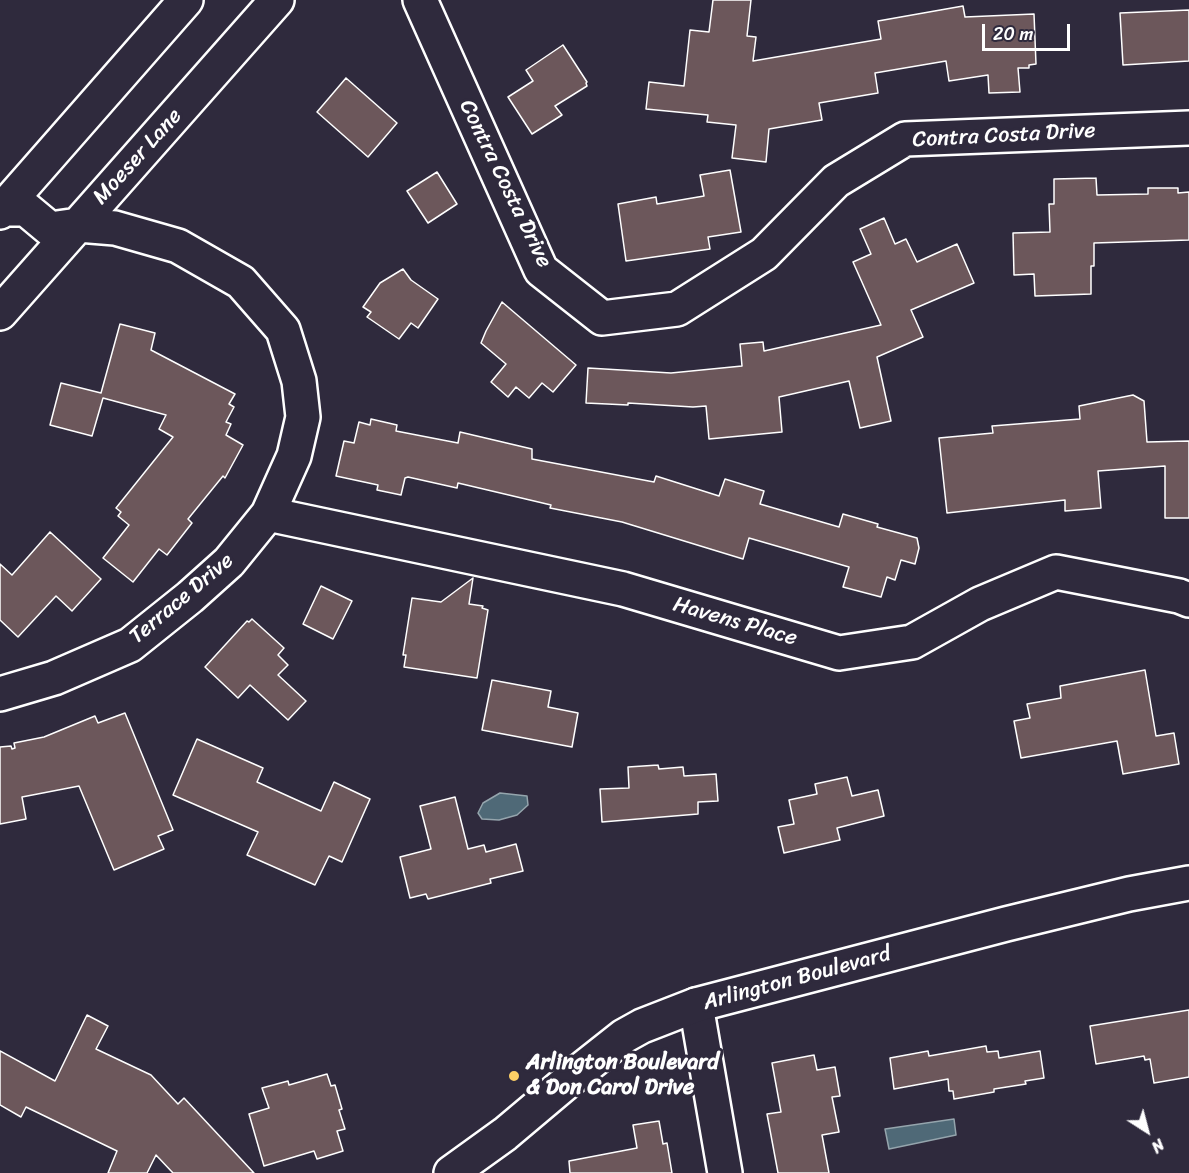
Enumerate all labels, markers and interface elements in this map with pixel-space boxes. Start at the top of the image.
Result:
scale bar [985,12,1074,50]
text: 20 m [993,18,1033,50]
street label: Contra Costa Drive [453,96,557,272]
street label: Moeser Lane [88,103,188,211]
street label: Contra Costa Drive [912,118,1096,154]
street label: Terrace Drive [125,548,239,650]
street label: Havens Place [670,592,800,652]
street label: Arlington Boulevard [700,941,894,1017]
place label: Arlington Boulevard & Don Carol Drive [526,1050,719,1102]
marker: Arlington Boulevard & Don Carol Drive [507,1069,521,1083]
north arrow [1117,1101,1177,1161]
text: N [1145,1131,1171,1161]

